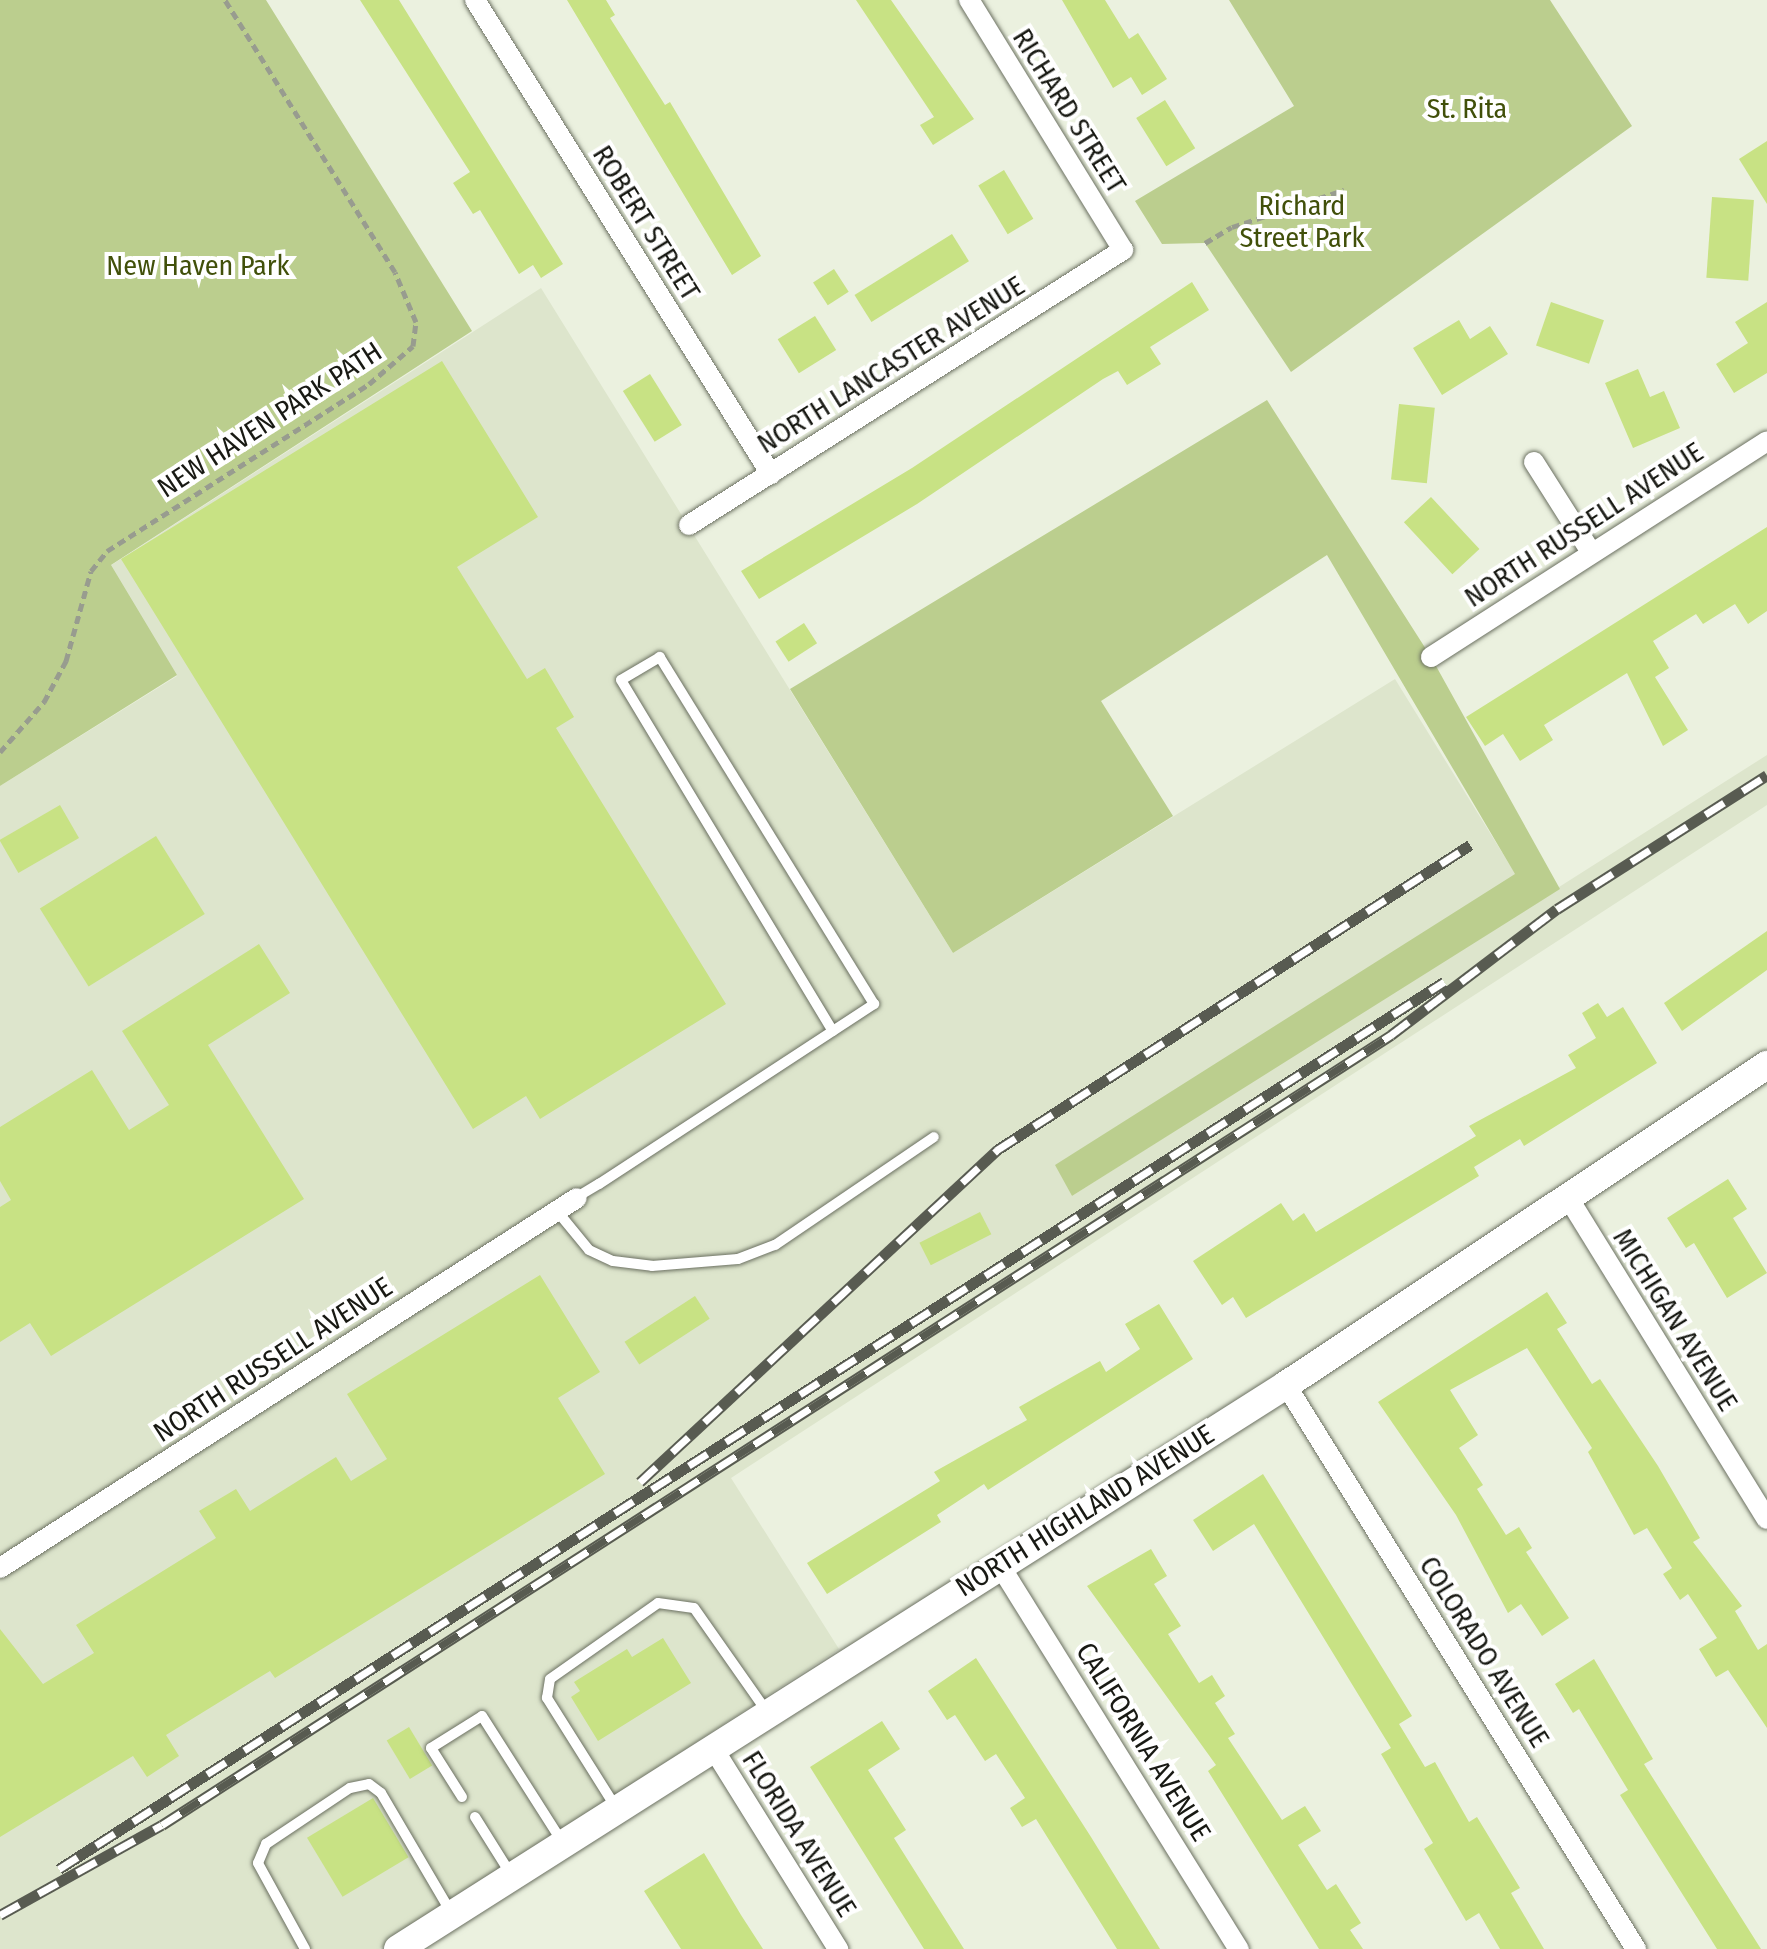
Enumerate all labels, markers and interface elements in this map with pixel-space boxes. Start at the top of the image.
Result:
street label: RICHARD STREET [1005,23,1133,199]
park label: St. Rita [1427,92,1507,126]
street label: ROBERT STREET [585,139,707,307]
park label: Richard Street Park [1239,189,1365,255]
park label: New Haven Park [106,249,290,283]
street label: NORTH LANCASTER AVENUE [751,269,1031,461]
street label: NEW HAVEN PARK PATH [152,335,388,505]
street label: NORTH RUSSELL AVENUE [1459,435,1709,615]
street label: MICHIGAN AVENUE [1606,1223,1744,1417]
street label: NORTH RUSSELL AVENUE [148,1270,398,1450]
street label: NORTH HIGHLAND AVENUE [950,1418,1220,1604]
street label: COLORADO AVENUE [1412,1550,1556,1754]
street label: CALIFORNIA AVENUE [1069,1637,1217,1847]
street label: FLORIDA AVENUE [735,1745,863,1923]

